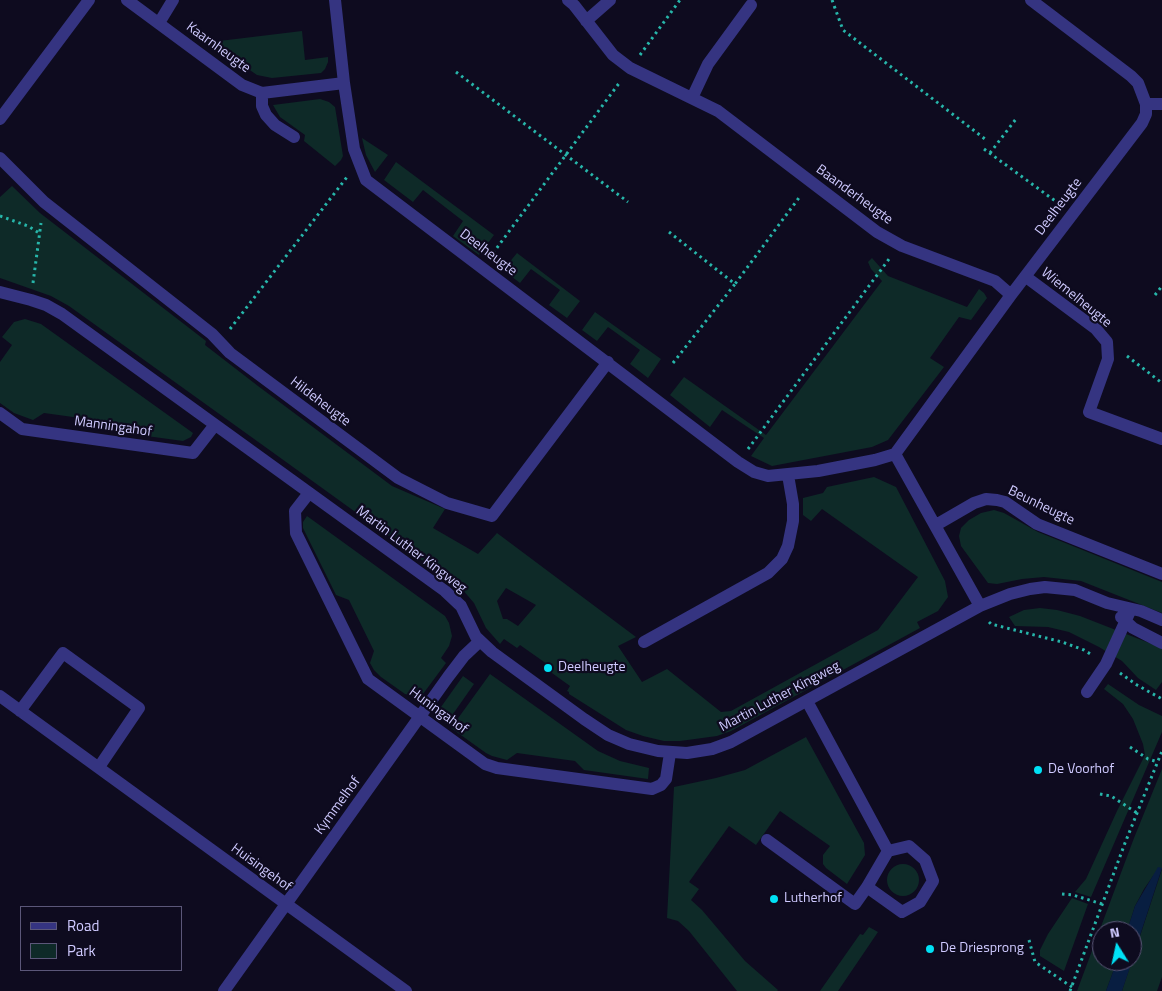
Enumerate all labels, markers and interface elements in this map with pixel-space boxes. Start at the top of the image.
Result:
street label: Kaarnheugte [182,19,254,77]
street label: Baanderheugte [812,162,896,228]
street label: Deelheugte [1032,175,1086,239]
street label: Deelheugte [456,226,520,280]
street label: Wiemelheugte [1037,264,1115,332]
street label: Hildeheugte [286,374,354,430]
street label: Manningahof [73,413,153,441]
street label: Beunheugte [1005,483,1077,529]
street label: Martin Luther Kingweg [352,503,470,597]
street label: Martin Luther Kingweg [717,658,843,736]
place label: Deelheugte [558,660,626,676]
marker: Deelheugte [542,662,554,674]
street label: Huningahof [405,684,471,738]
place label: De Voorhof [1048,762,1114,778]
marker: De Voorhof [1032,764,1044,776]
street label: Kymmelhof [311,774,365,838]
street label: Huisingehof [227,840,295,896]
place label: Lutherhof [784,891,842,907]
marker: Lutherhof [768,893,780,905]
legend [20,906,182,971]
text: Road [67,914,99,937]
north arrow [1092,921,1142,971]
text: N [1108,921,1121,943]
text: Park [67,939,96,962]
place label: De Driesprong [940,941,1024,957]
marker: De Driesprong [924,943,936,955]

